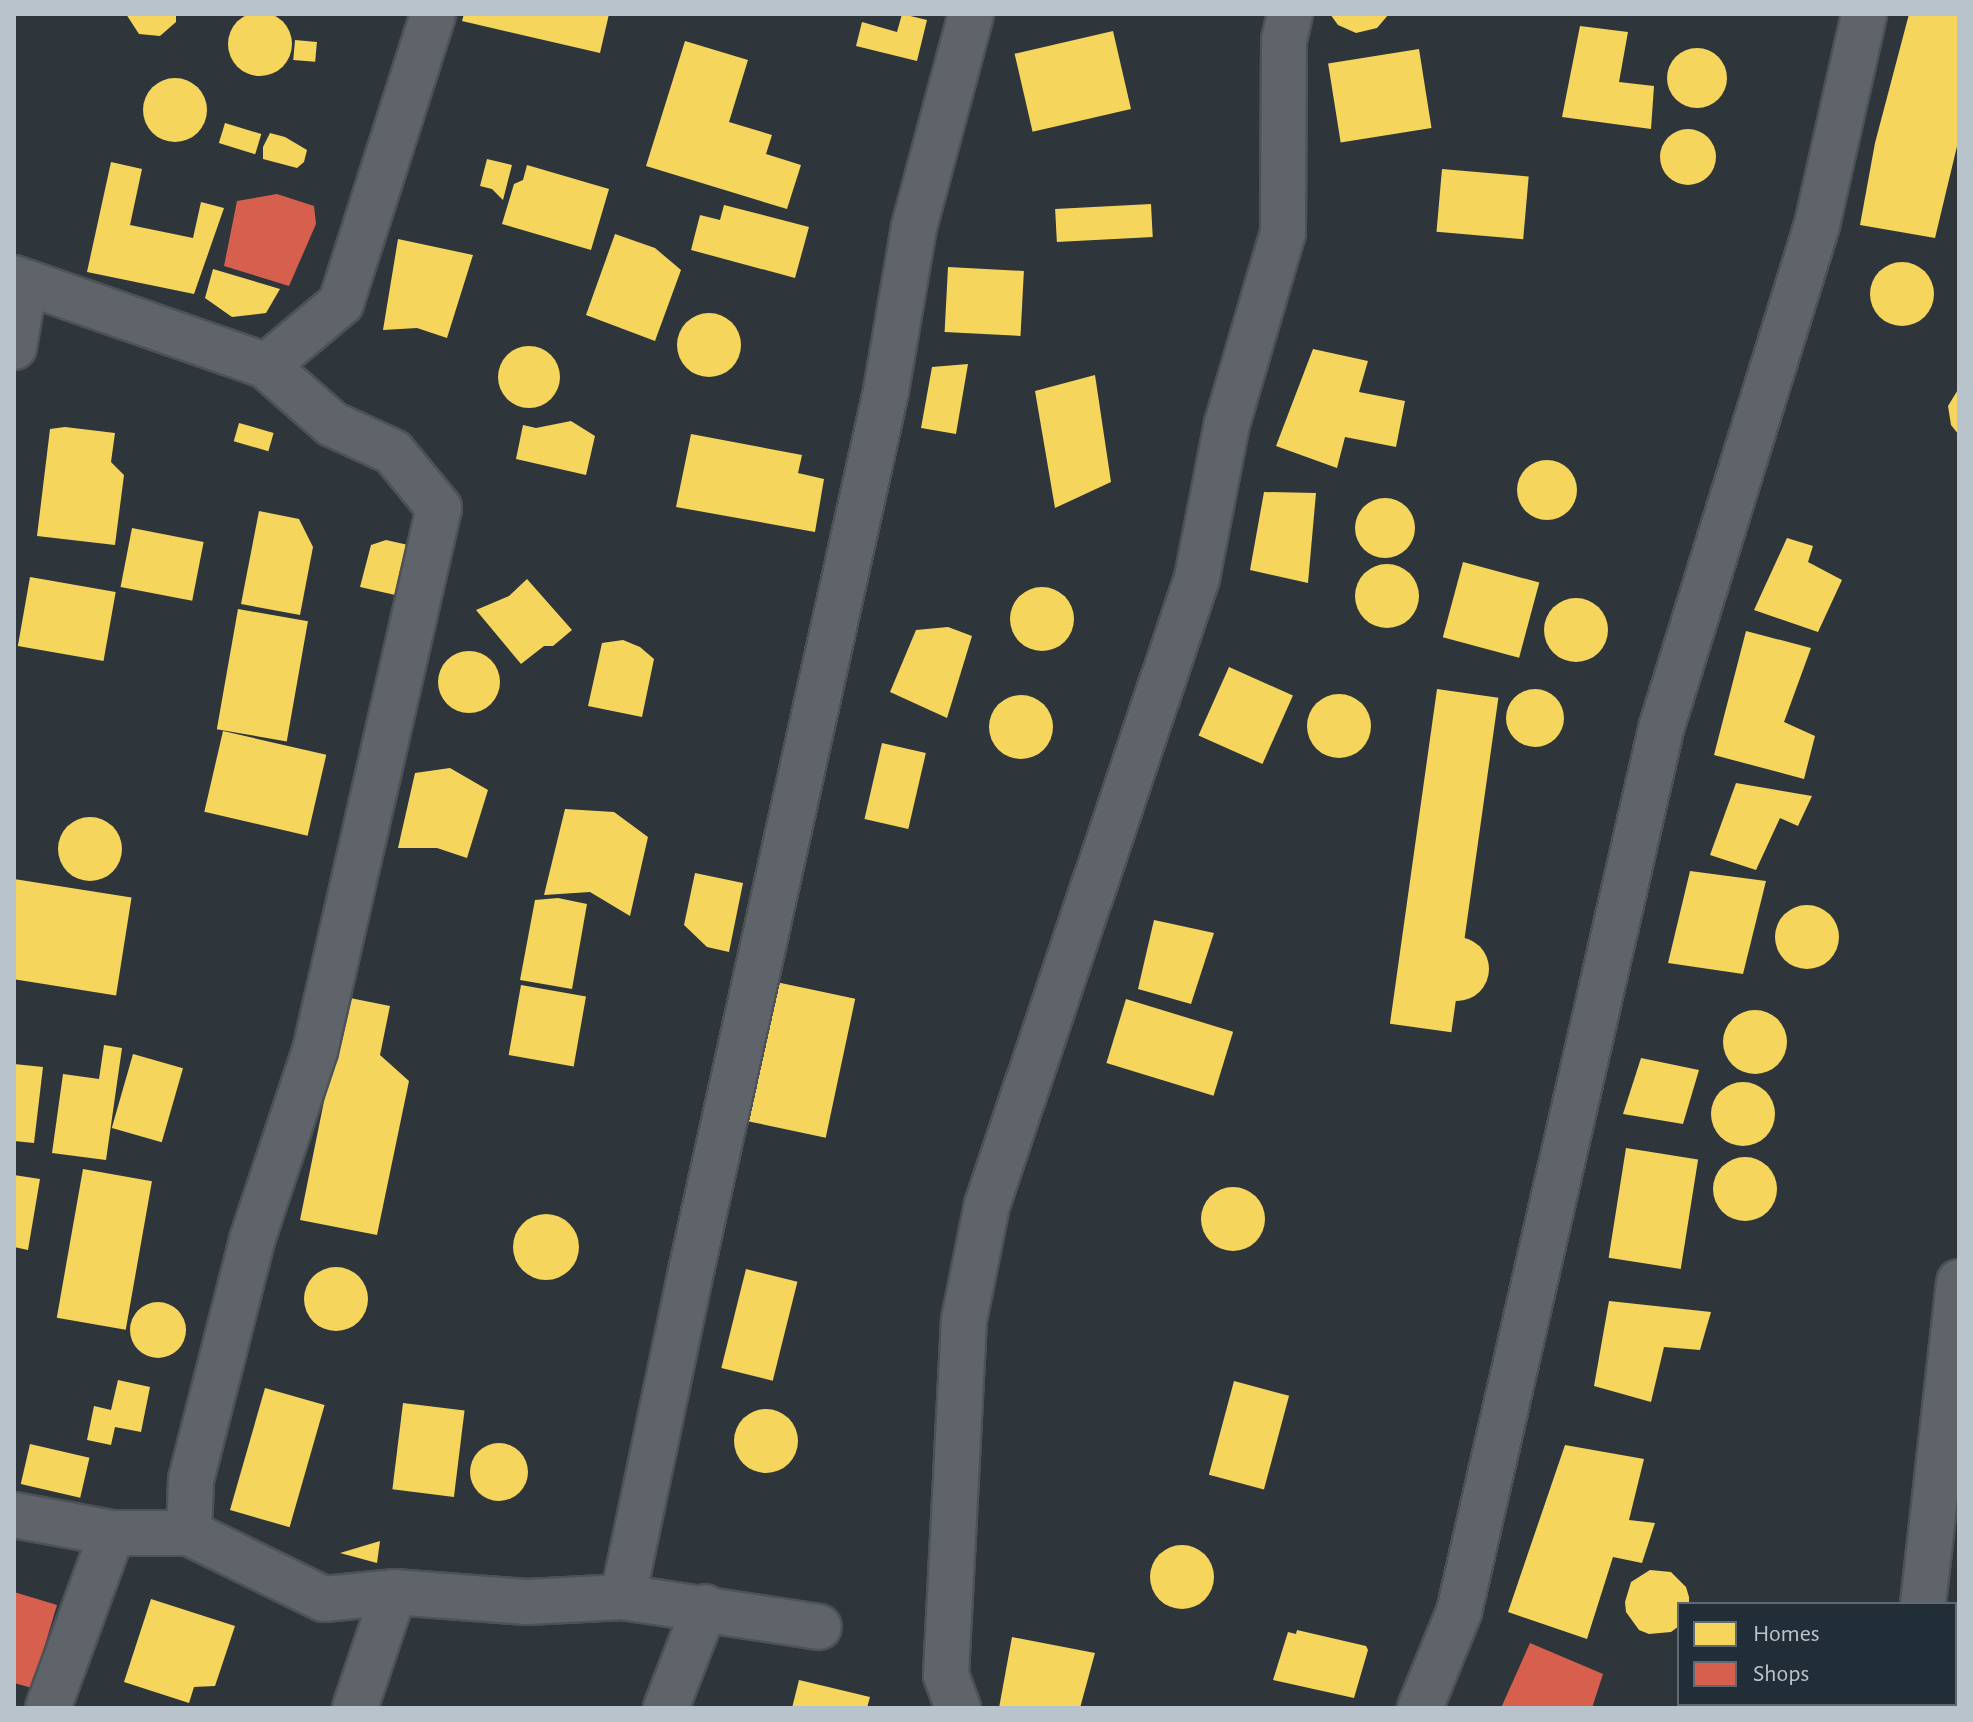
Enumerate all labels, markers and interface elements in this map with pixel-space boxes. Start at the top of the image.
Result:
legend [1677,1602,1957,1706]
text: Homes [1753,1622,1820,1646]
text: Shops [1753,1662,1809,1686]

